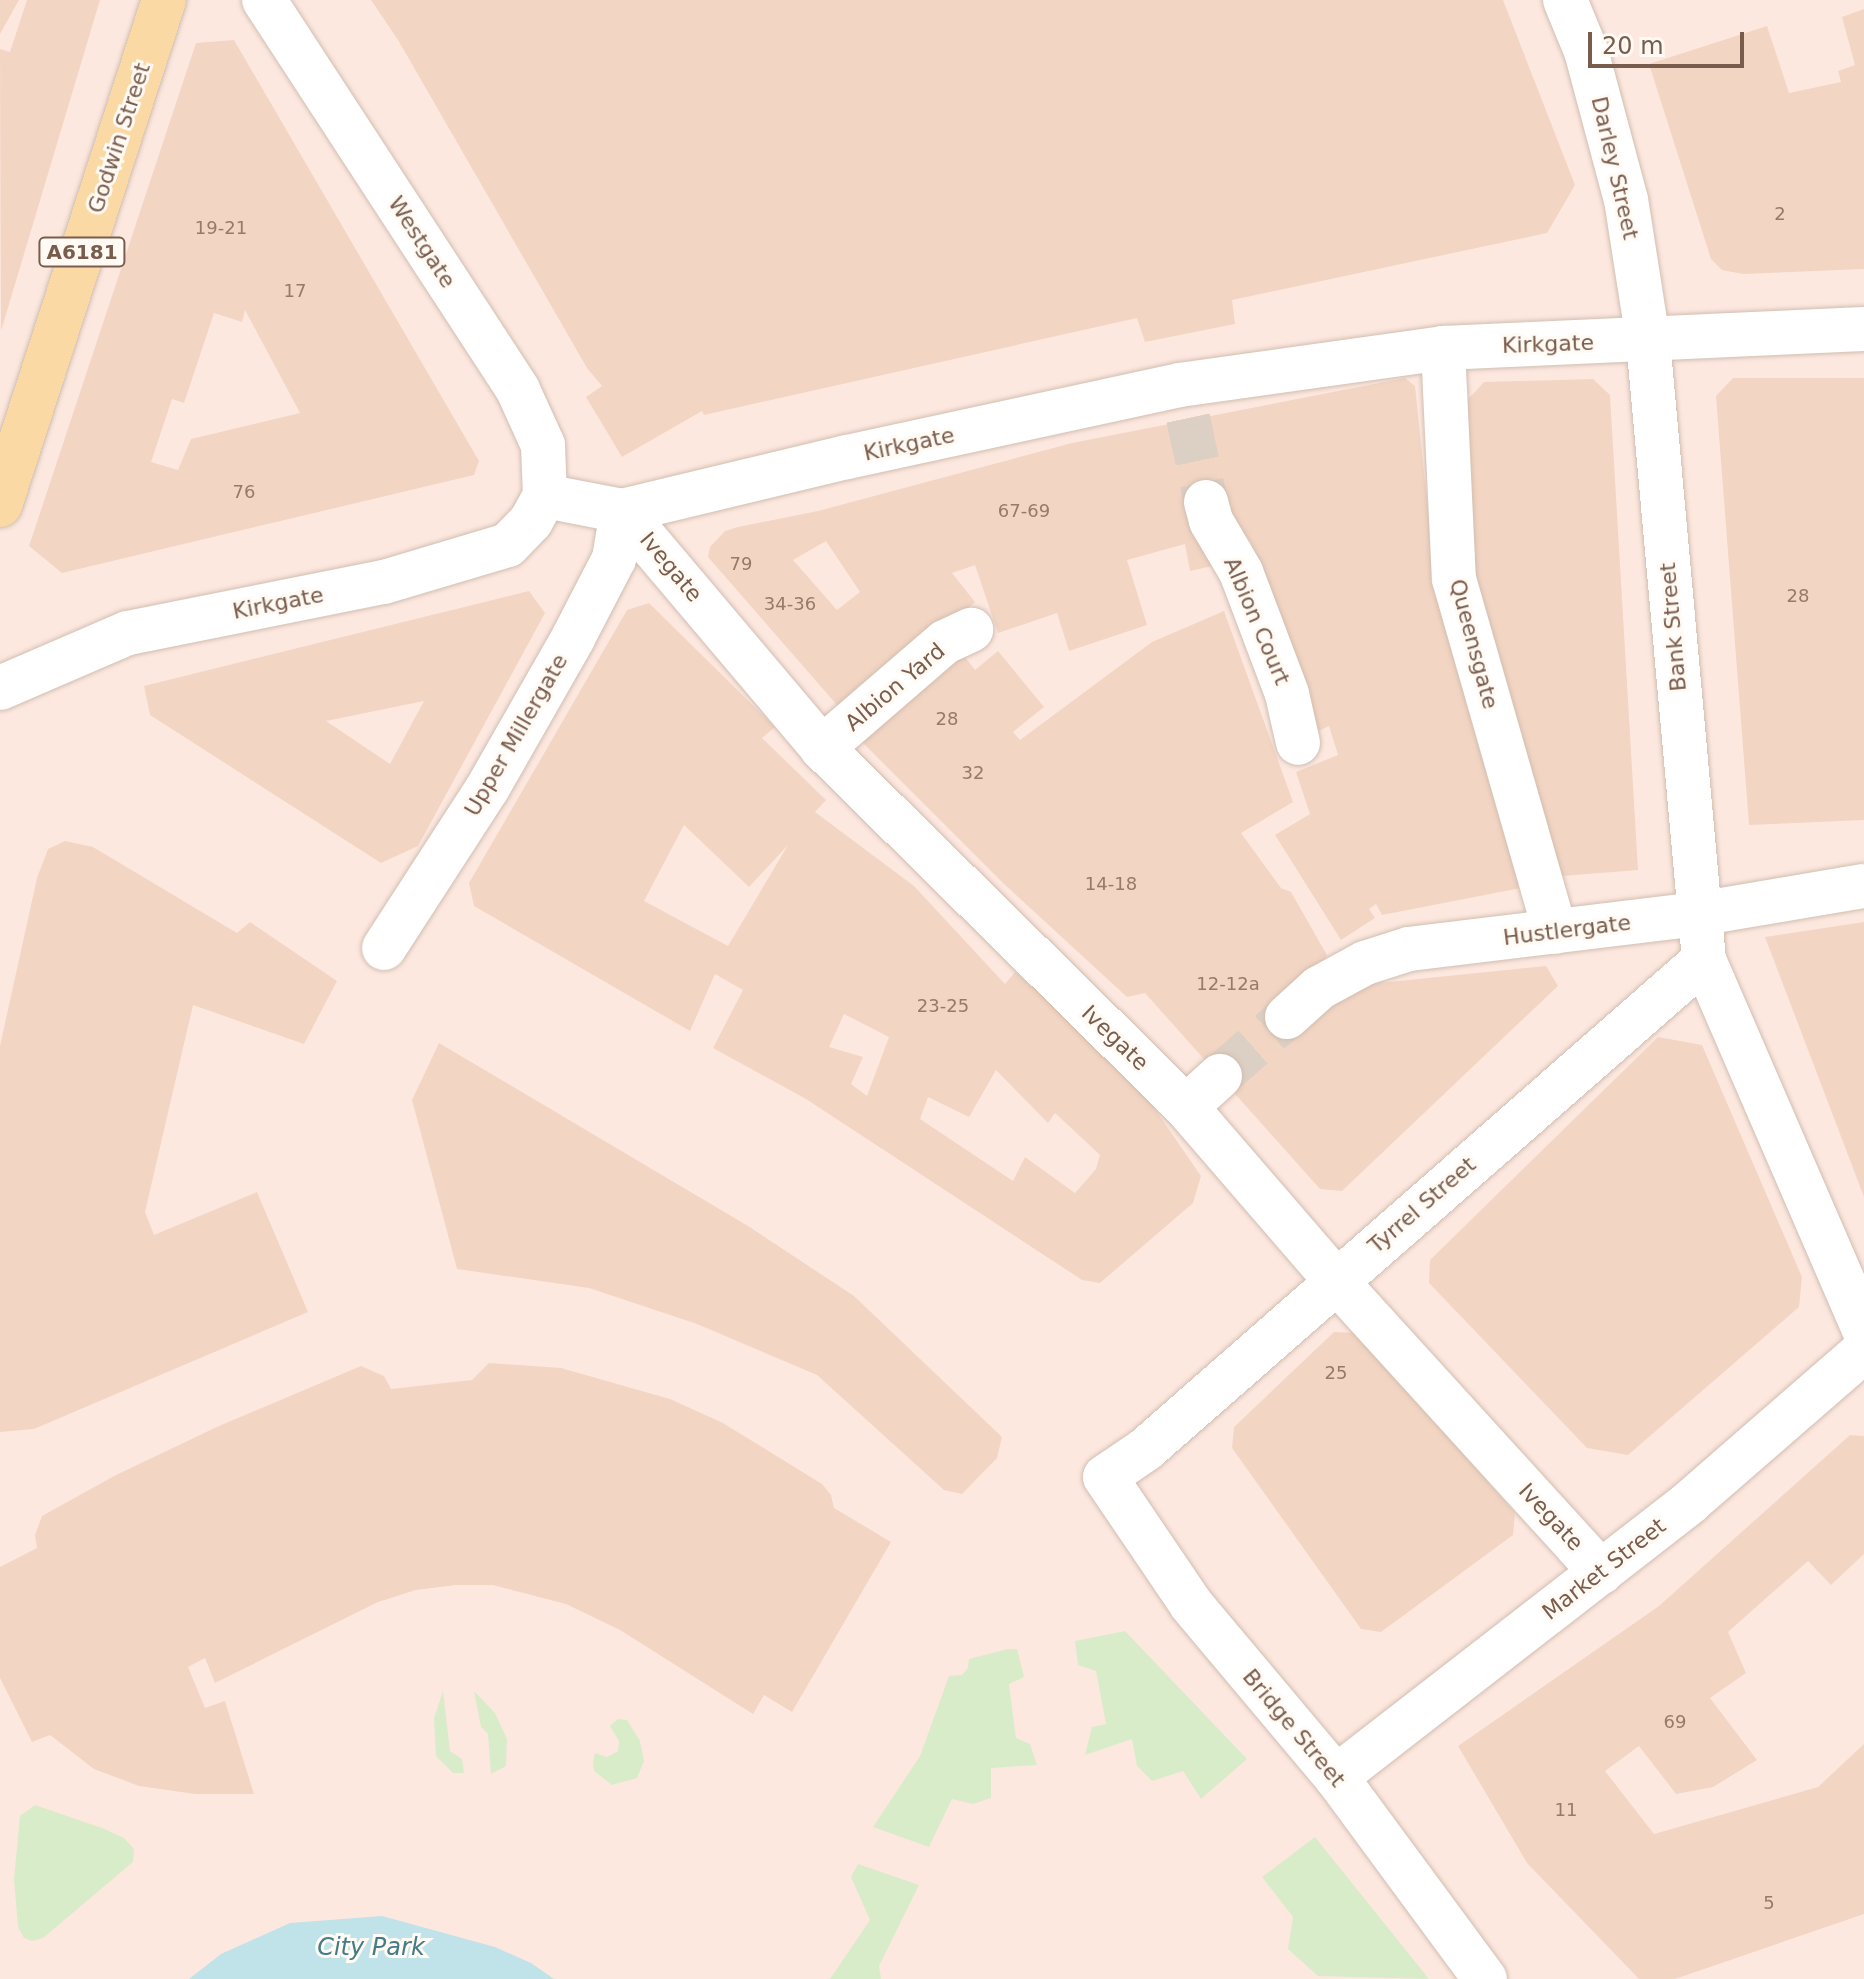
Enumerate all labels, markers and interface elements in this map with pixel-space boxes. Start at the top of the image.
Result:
scale bar [1592,16,1748,66]
text: 20 m [1602,32,1664,60]
street label: Godwin Street [82,60,156,216]
street label: Darley Street [1586,94,1644,242]
street label: Westgate [383,191,461,293]
house number: 2 [1774,203,1786,225]
house number: 19-21 [195,217,247,239]
road number: A6181 [38,236,126,268]
house number: 17 [284,280,306,302]
street label: Kirkgate [1502,329,1594,359]
street label: Kirkgate [861,422,957,466]
house number: 76 [233,481,255,503]
house number: 67-69 [998,500,1050,522]
street label: Ivegate [634,527,708,607]
house number: 79 [730,553,752,575]
street label: Albion Court [1218,553,1296,689]
street label: Bank Street [1654,562,1692,692]
street label: Queensgate [1444,576,1504,712]
street label: Kirkgate [230,581,326,625]
house number: 28 [1787,585,1809,607]
house number: 34-36 [764,593,816,615]
street label: Albion Yard [840,638,950,736]
street label: Upper Millergate [459,649,573,821]
house number: 28 [936,708,958,730]
house number: 32 [962,762,984,784]
house number: 14-18 [1085,873,1137,895]
street label: Hustlergate [1502,909,1632,951]
house number: 12-12a [1196,973,1260,995]
house number: 23-25 [917,995,969,1017]
street label: Ivegate [1076,1000,1154,1076]
street label: Tyrrel Street [1363,1151,1481,1259]
house number: 25 [1325,1362,1347,1384]
street label: Ivegate [1513,1478,1589,1556]
street label: Market Street [1537,1513,1671,1625]
street label: Bridge Street [1237,1664,1351,1792]
house number: 69 [1664,1711,1686,1733]
house number: 11 [1555,1799,1577,1821]
house number: 5 [1763,1892,1775,1914]
water label: City Park [317,1934,425,1962]

